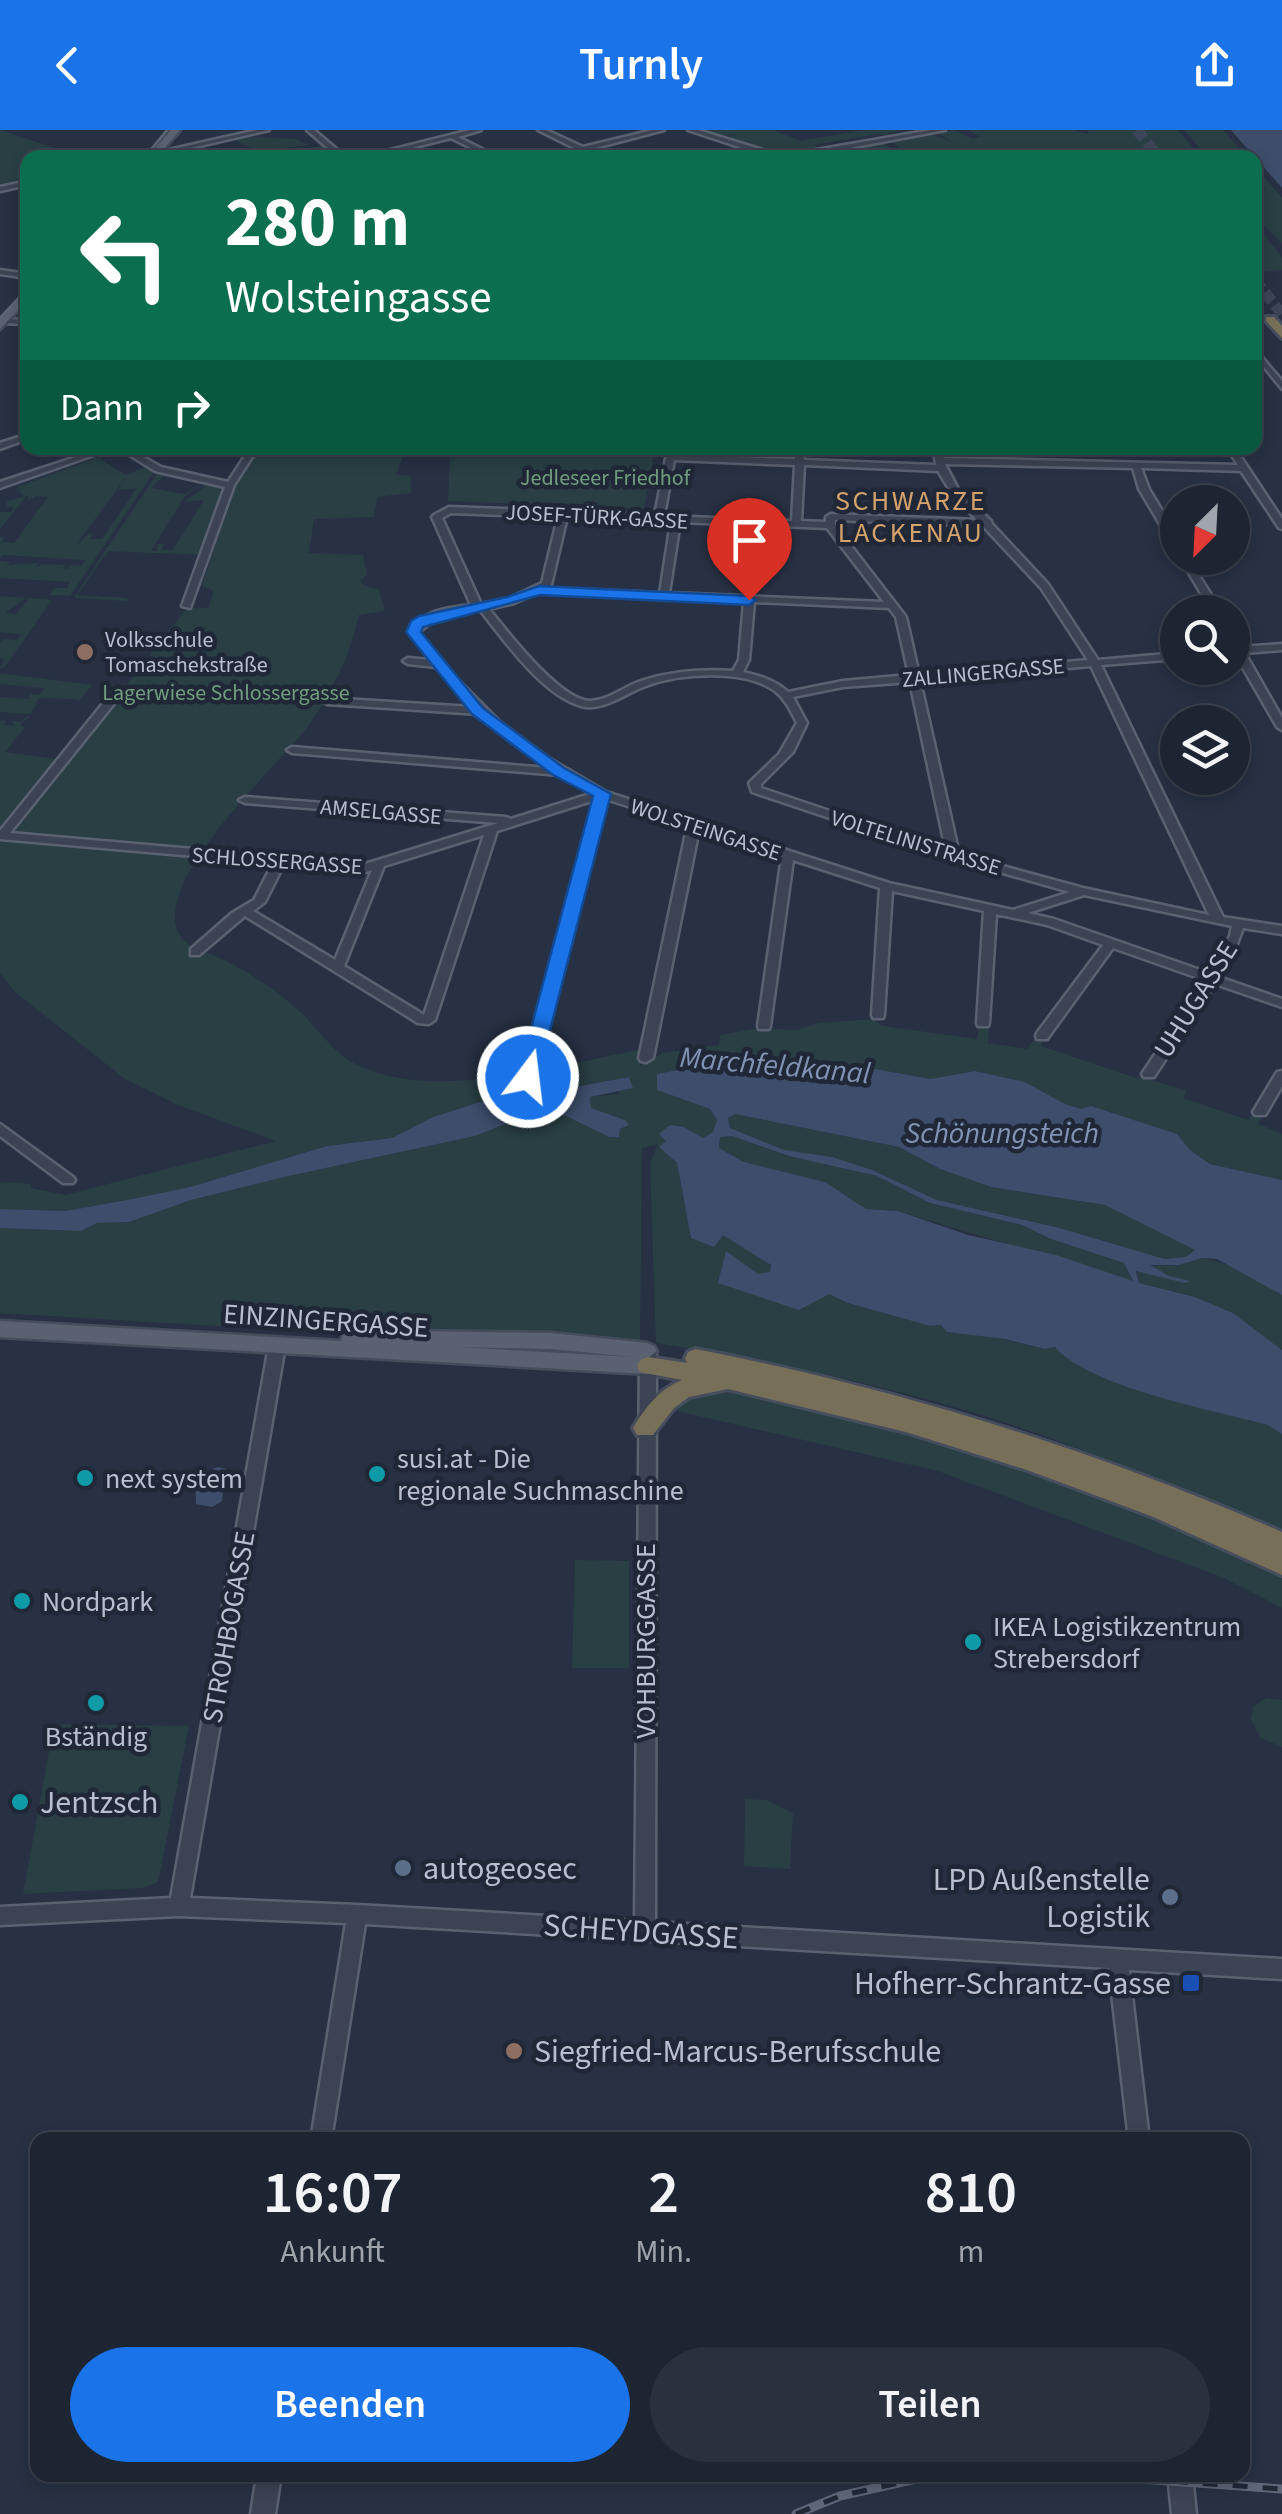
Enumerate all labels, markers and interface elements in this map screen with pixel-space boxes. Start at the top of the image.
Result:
text: Turnly [579,33,703,97]
icon: back [40,38,95,93]
icon: share [1187,38,1242,93]
text: 280 m [225,173,410,273]
icon: left [60,190,190,320]
text: Wolsteingasse [225,266,491,330]
icon: right [164,380,219,435]
text: Dann [60,381,144,435]
park label: Jedleseer Friedhof [520,462,692,494]
district label: SCHWARZE LACKENAU [835,481,987,553]
north arrow [1160,485,1250,575]
map controls [1160,485,1250,795]
street label: JOSEF-TÜRK-GASSE [505,496,689,538]
pin [707,498,792,601]
icon: arrive [722,513,777,568]
button: search [1160,595,1250,685]
place label: Volksschule Tomaschekstraße [105,624,268,681]
marker: Volksschule Tomaschekstraße [74,641,96,663]
street label: ZALLINGERGASSE [901,650,1066,696]
park label: Lagerwiese Schlossergasse [102,677,350,709]
button: layers [1160,705,1250,795]
street label: WOLSTEINGASSE [626,790,785,869]
street label: AMSELGASSE [319,791,443,833]
street label: VOLTELINISTRASSE [827,802,1005,884]
street label: SCHLOSSERGASSE [191,839,363,883]
street label: UHUGASSE [1144,933,1248,1066]
position arrow [476,1025,580,1129]
water label: Marchfeldkanal [678,1036,873,1095]
water label: Schönungsteich [905,1112,1099,1155]
street label: EINZINGERGASSE [222,1294,430,1348]
place label: susi.at - Die regionale Suchmaschine [397,1439,684,1511]
place label: next system [105,1459,243,1499]
marker: susi.at - Die regionale Suchmaschine [366,1463,388,1485]
marker: next system [74,1467,96,1489]
street label: STROHBOGASSE [192,1528,266,1726]
street label: VOHBURGGASSE [626,1543,666,1739]
place label: Nordpark [42,1582,153,1622]
marker: Nordpark [11,1590,33,1612]
place label: IKEA Logistikzentrum Strebersdorf [993,1607,1241,1679]
marker: IKEA Logistikzentrum Strebersdorf [962,1631,984,1653]
marker: Bständig [85,1692,107,1714]
place label: Bständig [45,1717,147,1757]
place label: Jentzsch [40,1780,159,1826]
marker: Jentzsch [9,1791,31,1813]
place label: autogeosec [423,1846,577,1892]
marker: autogeosec [392,1857,414,1879]
place label: LPD Außenstelle Logistik [933,1857,1150,1940]
marker: LPD Außenstelle Logistik [1159,1886,1181,1908]
street label: SCHEYDGASSE [542,1902,740,1962]
place label: Hofherr-Schrantz-Gasse [854,1961,1171,2007]
marker: Hofherr-Schrantz-Gasse [1180,1972,1202,1994]
place label: Siegfried-Marcus-Berufsschule [534,2029,941,2075]
marker: Siegfried-Marcus-Berufsschule [503,2040,525,2062]
text: 16:07 [263,2151,402,2236]
text: 2 [648,2151,679,2236]
text: 810 [925,2151,1017,2236]
text: Ankunft [281,2229,385,2275]
text: Min. [635,2229,692,2275]
text: m [958,2229,984,2275]
button: Beenden [70,2347,630,2462]
button: Teilen [650,2347,1210,2462]

